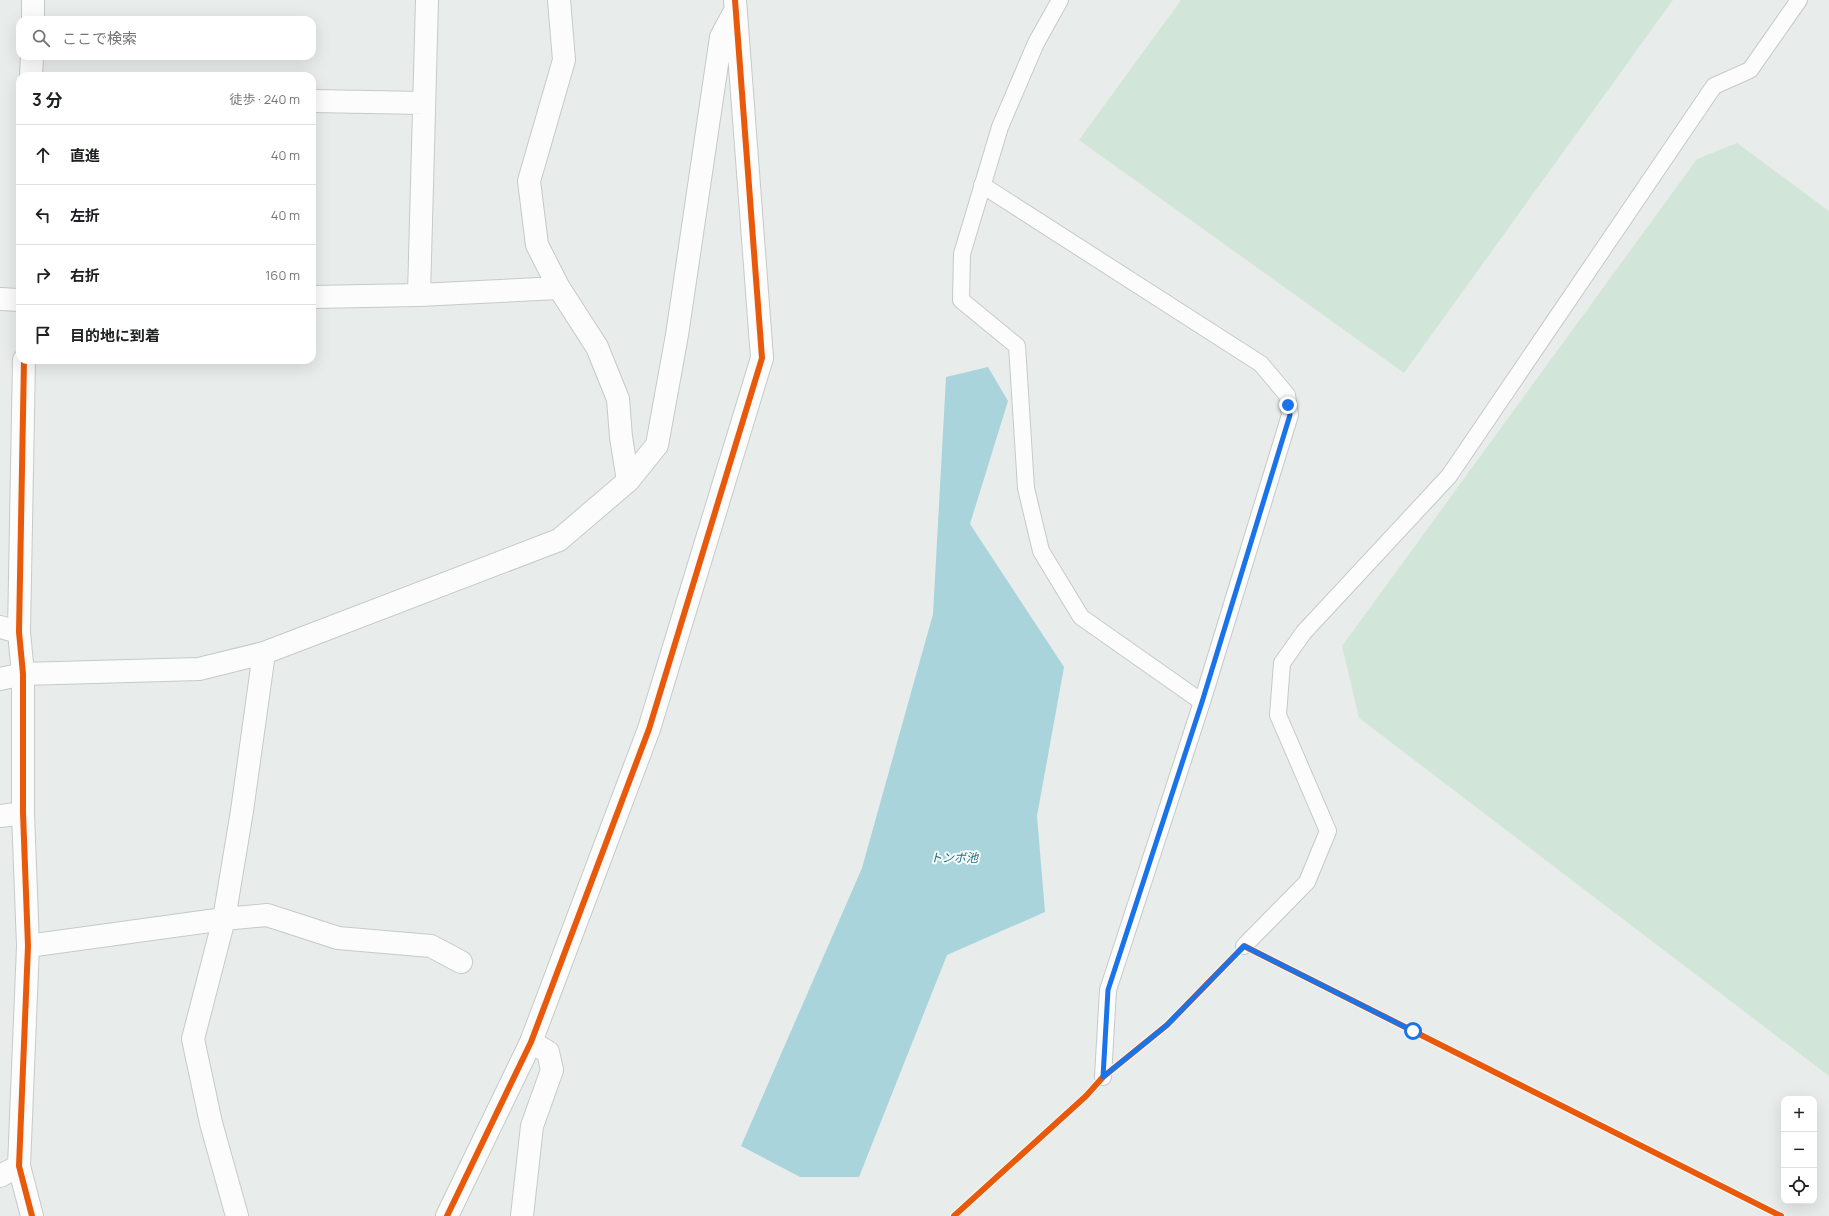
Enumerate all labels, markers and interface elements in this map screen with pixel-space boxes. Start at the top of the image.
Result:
search box [16,16,316,60]
icon: search [30,27,52,49]
text: ここで検索 [62,28,137,49]
text: 3 分 [32,88,62,111]
text: 徒歩 · 240 m [229,90,300,108]
icon: ahead [32,144,54,166]
text: 直進 [70,145,100,166]
text: 40 m [271,146,300,164]
icon: left [32,204,54,226]
text: 左折 [70,205,100,226]
text: 40 m [271,206,300,224]
icon: right [32,264,54,286]
text: 右折 [70,265,100,286]
text: 160 m [265,266,300,284]
icon: arrive [32,324,54,346]
text: 目的地に到着 [70,325,160,346]
route end [1279,396,1297,414]
water label: トンボ池 [930,849,979,866]
route start [1404,1022,1422,1040]
map controls [1781,1096,1817,1204]
button: + [1781,1096,1817,1132]
button: − [1781,1132,1817,1168]
button: locate [1781,1168,1817,1204]

